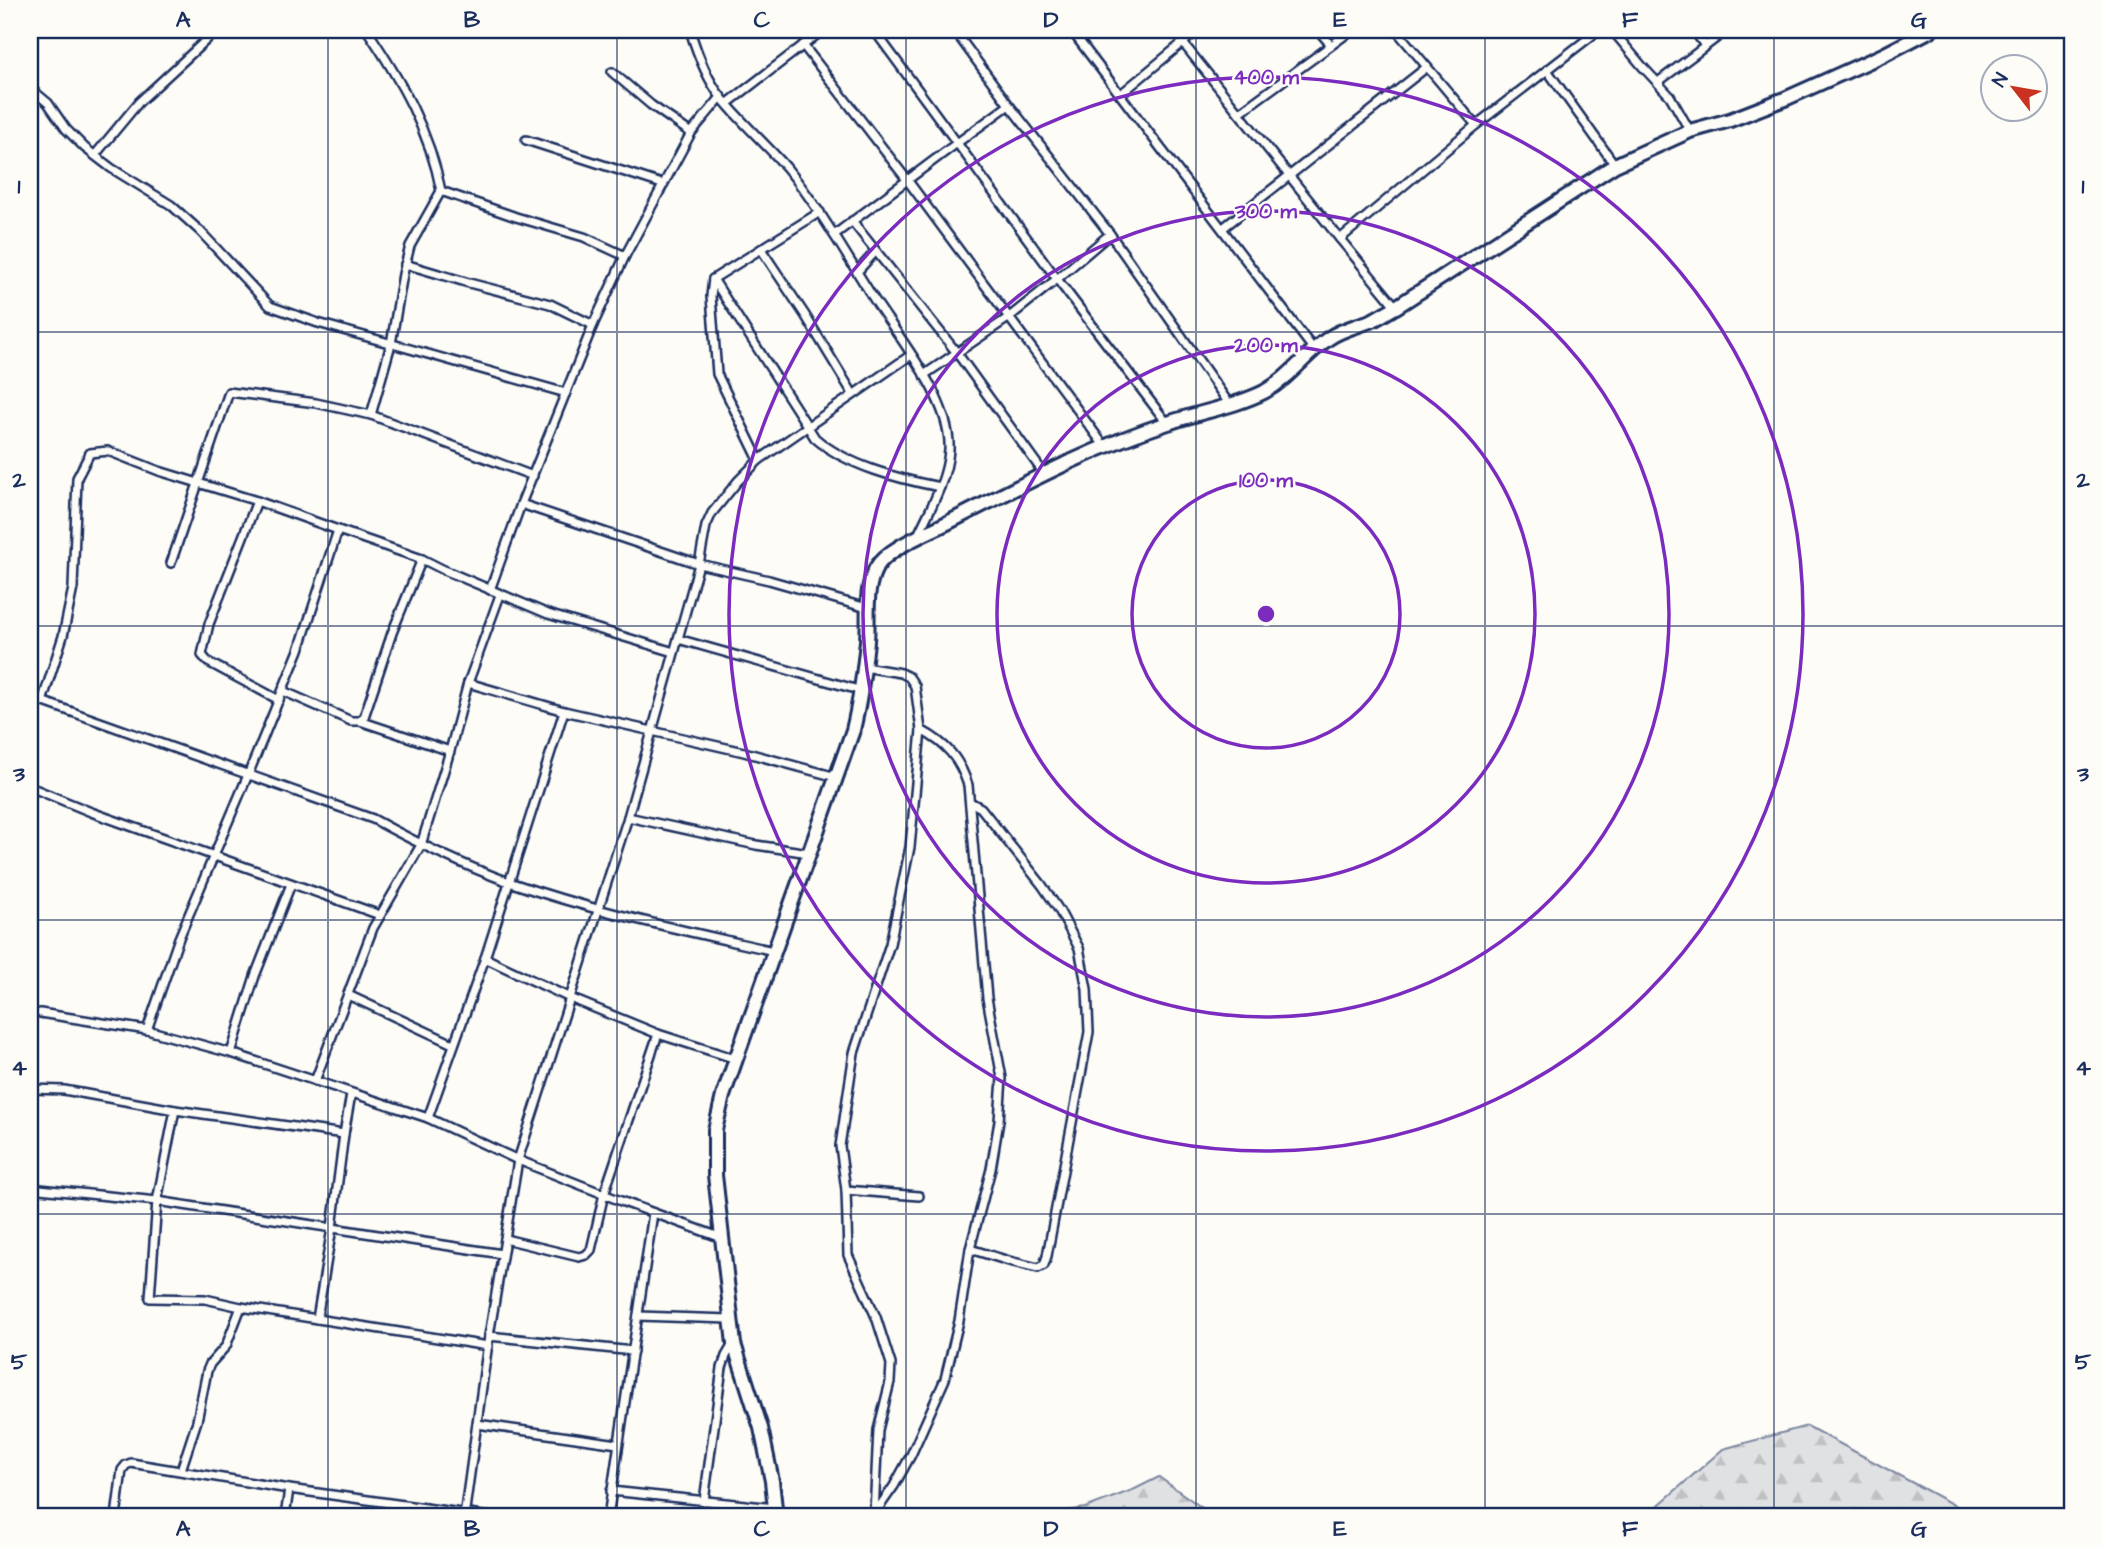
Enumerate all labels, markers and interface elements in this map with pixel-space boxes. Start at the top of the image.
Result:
text: A [176,4,191,36]
text: B [464,4,481,36]
text: C [754,4,771,36]
text: D [1044,4,1059,36]
text: E [1333,4,1347,36]
text: F [1622,4,1639,36]
text: G [1911,4,1927,36]
north arrow [1980,52,2050,122]
text: 400 m [1233,63,1299,92]
text: N [1986,68,2015,92]
text: 1 [18,170,21,202]
text: 1 [2082,170,2085,202]
text: 300 m [1234,197,1298,226]
text: 200 m [1233,331,1298,360]
text: 2 [11,464,26,496]
text: 2 [2075,464,2090,496]
text: 100 m [1239,466,1294,495]
centre of rings [1254,602,1278,626]
text: 3 [12,758,25,790]
text: 3 [2076,758,2089,790]
text: 4 [11,1052,27,1084]
text: 4 [2075,1052,2091,1084]
text: 5 [11,1346,28,1378]
text: 5 [2075,1346,2092,1378]
text: A [176,1513,191,1545]
text: B [464,1513,481,1545]
text: C [754,1513,771,1545]
text: D [1044,1513,1059,1545]
text: E [1333,1513,1347,1545]
text: F [1622,1513,1639,1545]
text: G [1911,1513,1927,1545]

